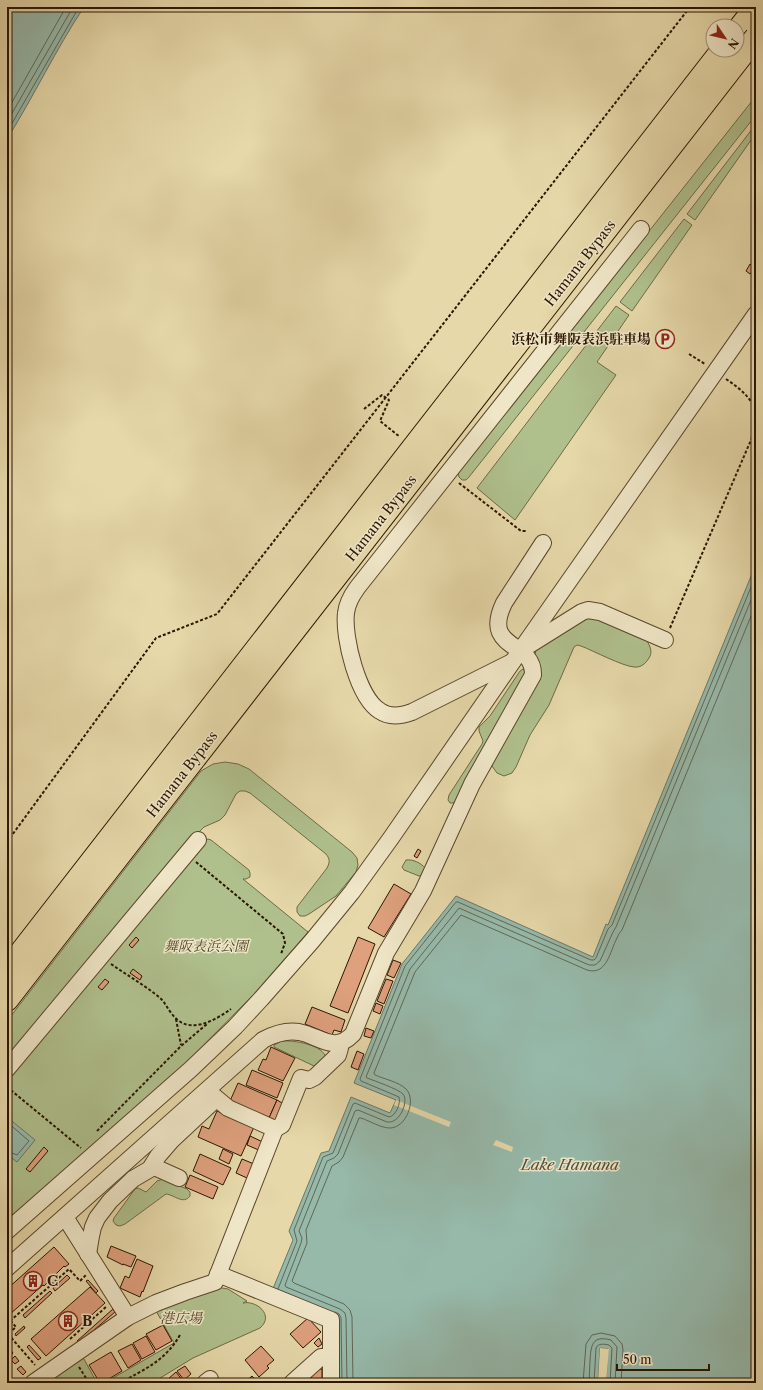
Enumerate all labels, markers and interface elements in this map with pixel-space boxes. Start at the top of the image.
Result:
north arrow [705,18,745,58]
text: N [724,36,742,52]
street label: Hamana Bypass [541,216,619,310]
parking icon: 浜松市舞阪表浜駐車場 [654,328,676,350]
place label: 浜松市舞阪表浜駐車場 [511,330,651,348]
street label: Hamana Bypass [342,471,420,565]
street label: Hamana Bypass [143,727,221,821]
park label: 舞阪表浜公園 [164,937,250,955]
water label: Lake Hamana [520,1155,619,1174]
building icon: C [22,1270,44,1292]
place label: C [47,1272,58,1290]
park label: 港広場 [160,1309,204,1327]
building icon: B [57,1310,79,1332]
place label: B [82,1312,92,1330]
scale bar [617,1346,709,1372]
text: 50 m [623,1352,652,1367]

